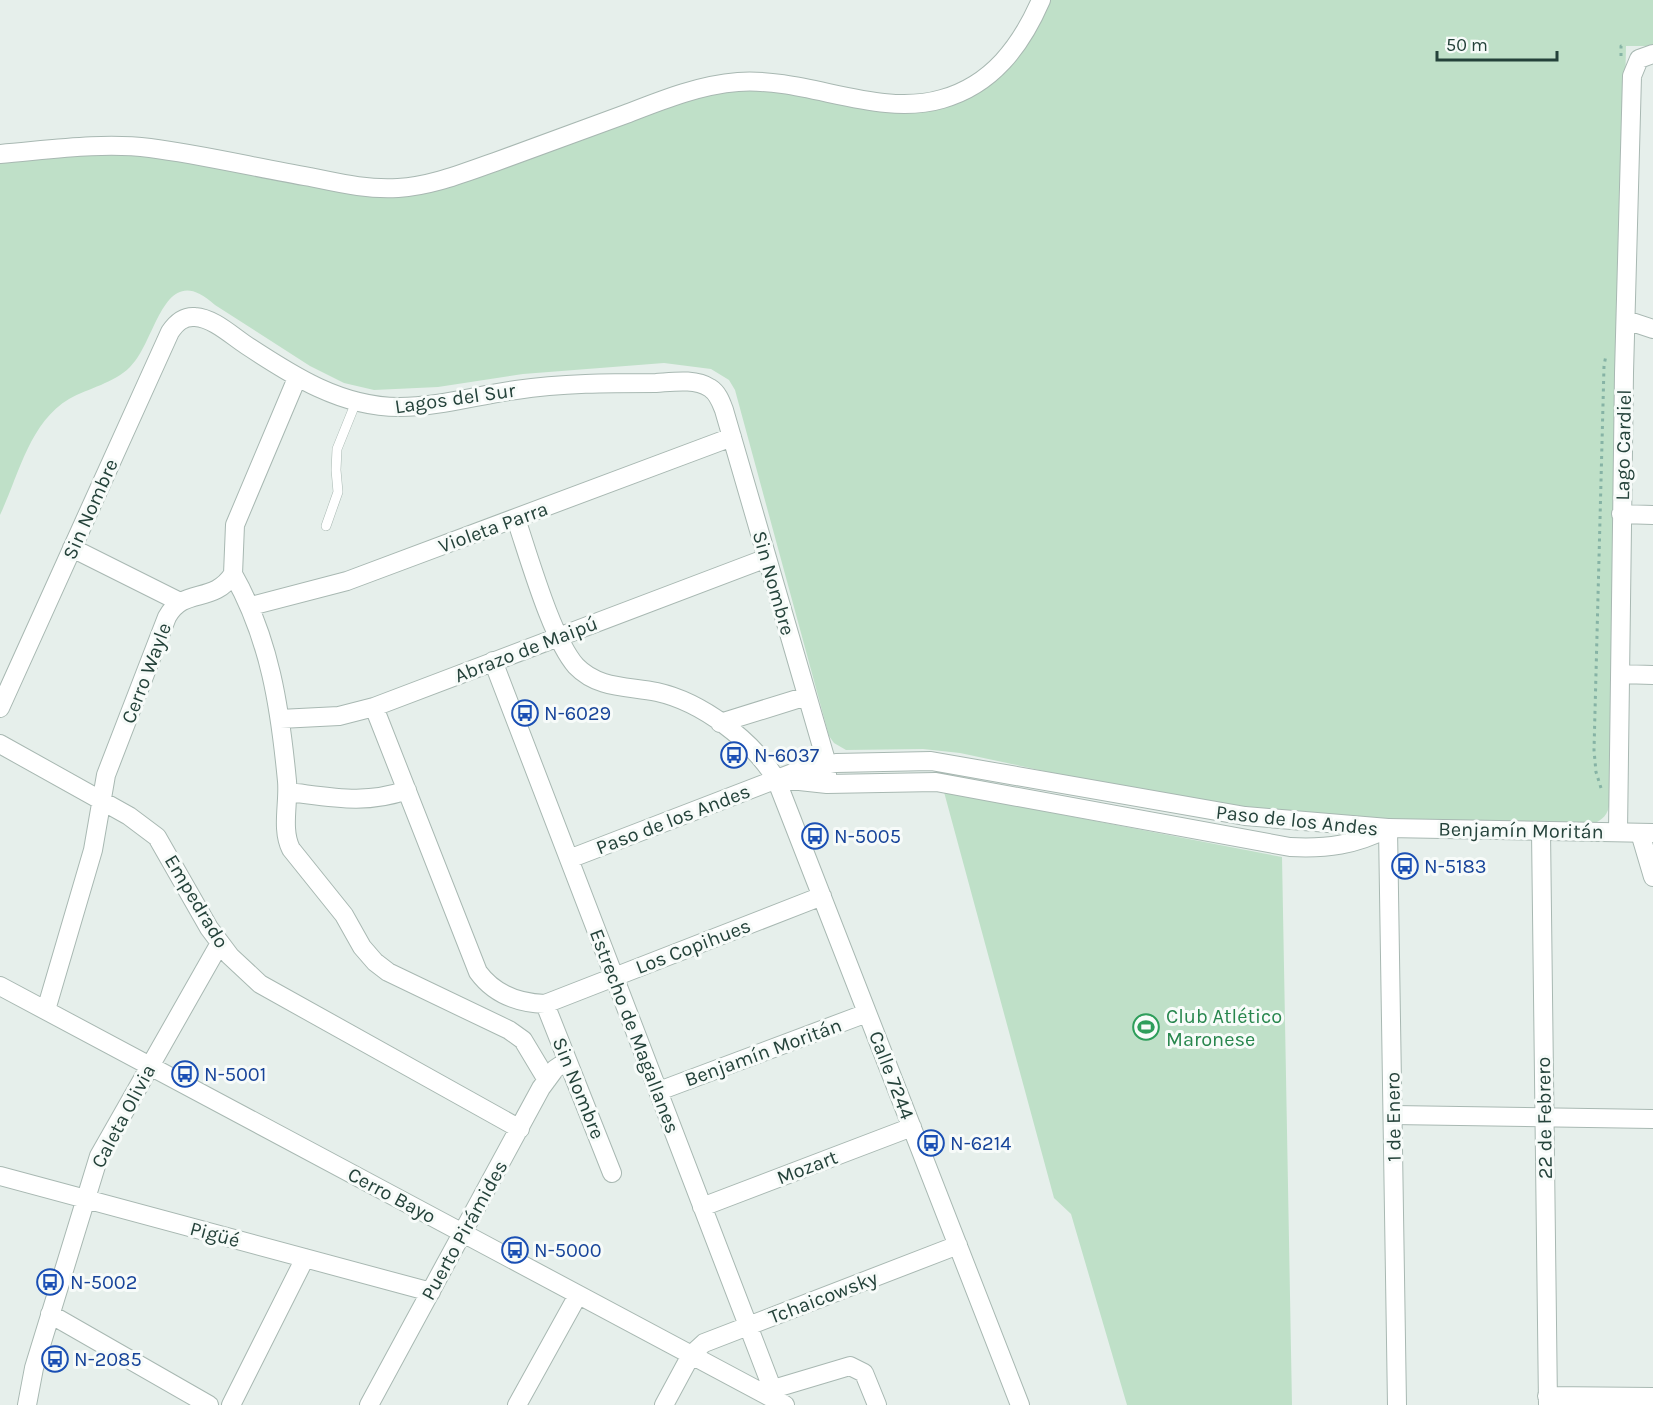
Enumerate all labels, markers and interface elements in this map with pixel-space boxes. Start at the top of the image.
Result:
scale bar [1437,24,1557,62]
text: 50 m [1446,34,1488,56]
street label: Lagos del Sur [393,379,518,418]
street label: Lago Cardiel [1611,389,1636,501]
street label: Sin Nombre [58,455,123,563]
street label: Violeta Parra [435,497,551,558]
street label: Sin Nombre [748,528,799,638]
street label: Abrazo de Maipú [451,612,601,687]
street label: Cerro Wayle [117,620,176,727]
bus stop icon: N-6029 [510,698,540,728]
place label: N-6029 [544,702,611,725]
bus stop icon: N-6037 [719,740,749,770]
place label: N-6037 [754,744,820,767]
street label: Paso de los Andes [593,780,753,859]
street label: Paso de los Andes [1215,801,1379,840]
street label: Benjamín Moritán [1438,818,1604,843]
bus stop icon: N-5005 [800,821,830,851]
place label: N-5005 [834,825,901,848]
street label: Empedrado [160,850,233,952]
bus stop icon: N-5183 [1390,851,1420,881]
place label: N-5183 [1424,855,1487,878]
street label: Los Copihues [632,914,754,979]
street label: Estrecho de Magallanes [585,926,684,1137]
place label: Club Atlético Maronese [1166,1005,1282,1051]
sports icon: Club Atlético Maronese [1131,1012,1161,1042]
street label: Benjamín Moritán [682,1013,845,1092]
street label: Calle 7244 [864,1028,919,1123]
street label: Sin Nombre [548,1034,609,1142]
street label: 22 de Febrero [1532,1057,1557,1179]
bus stop icon: N-5001 [170,1059,200,1089]
street label: Caleta Olivia [87,1061,160,1172]
place label: N-5001 [204,1063,266,1086]
street label: 1 de Enero [1381,1072,1406,1162]
bus stop icon: N-6214 [916,1128,946,1158]
place label: N-6214 [950,1132,1011,1155]
street label: Mozart [774,1145,841,1190]
street label: Puerto Pirámides [416,1156,512,1304]
street label: Cerro Bayo [344,1163,440,1228]
street label: Pigüé [187,1217,242,1252]
bus stop icon: N-5000 [500,1235,530,1265]
place label: N-5000 [534,1239,602,1262]
street label: Tchaicowsky [766,1266,881,1329]
bus stop icon: N-5002 [35,1267,65,1297]
place label: N-5002 [70,1271,137,1294]
bus stop icon: N-2085 [40,1344,70,1374]
place label: N-2085 [74,1348,142,1371]

